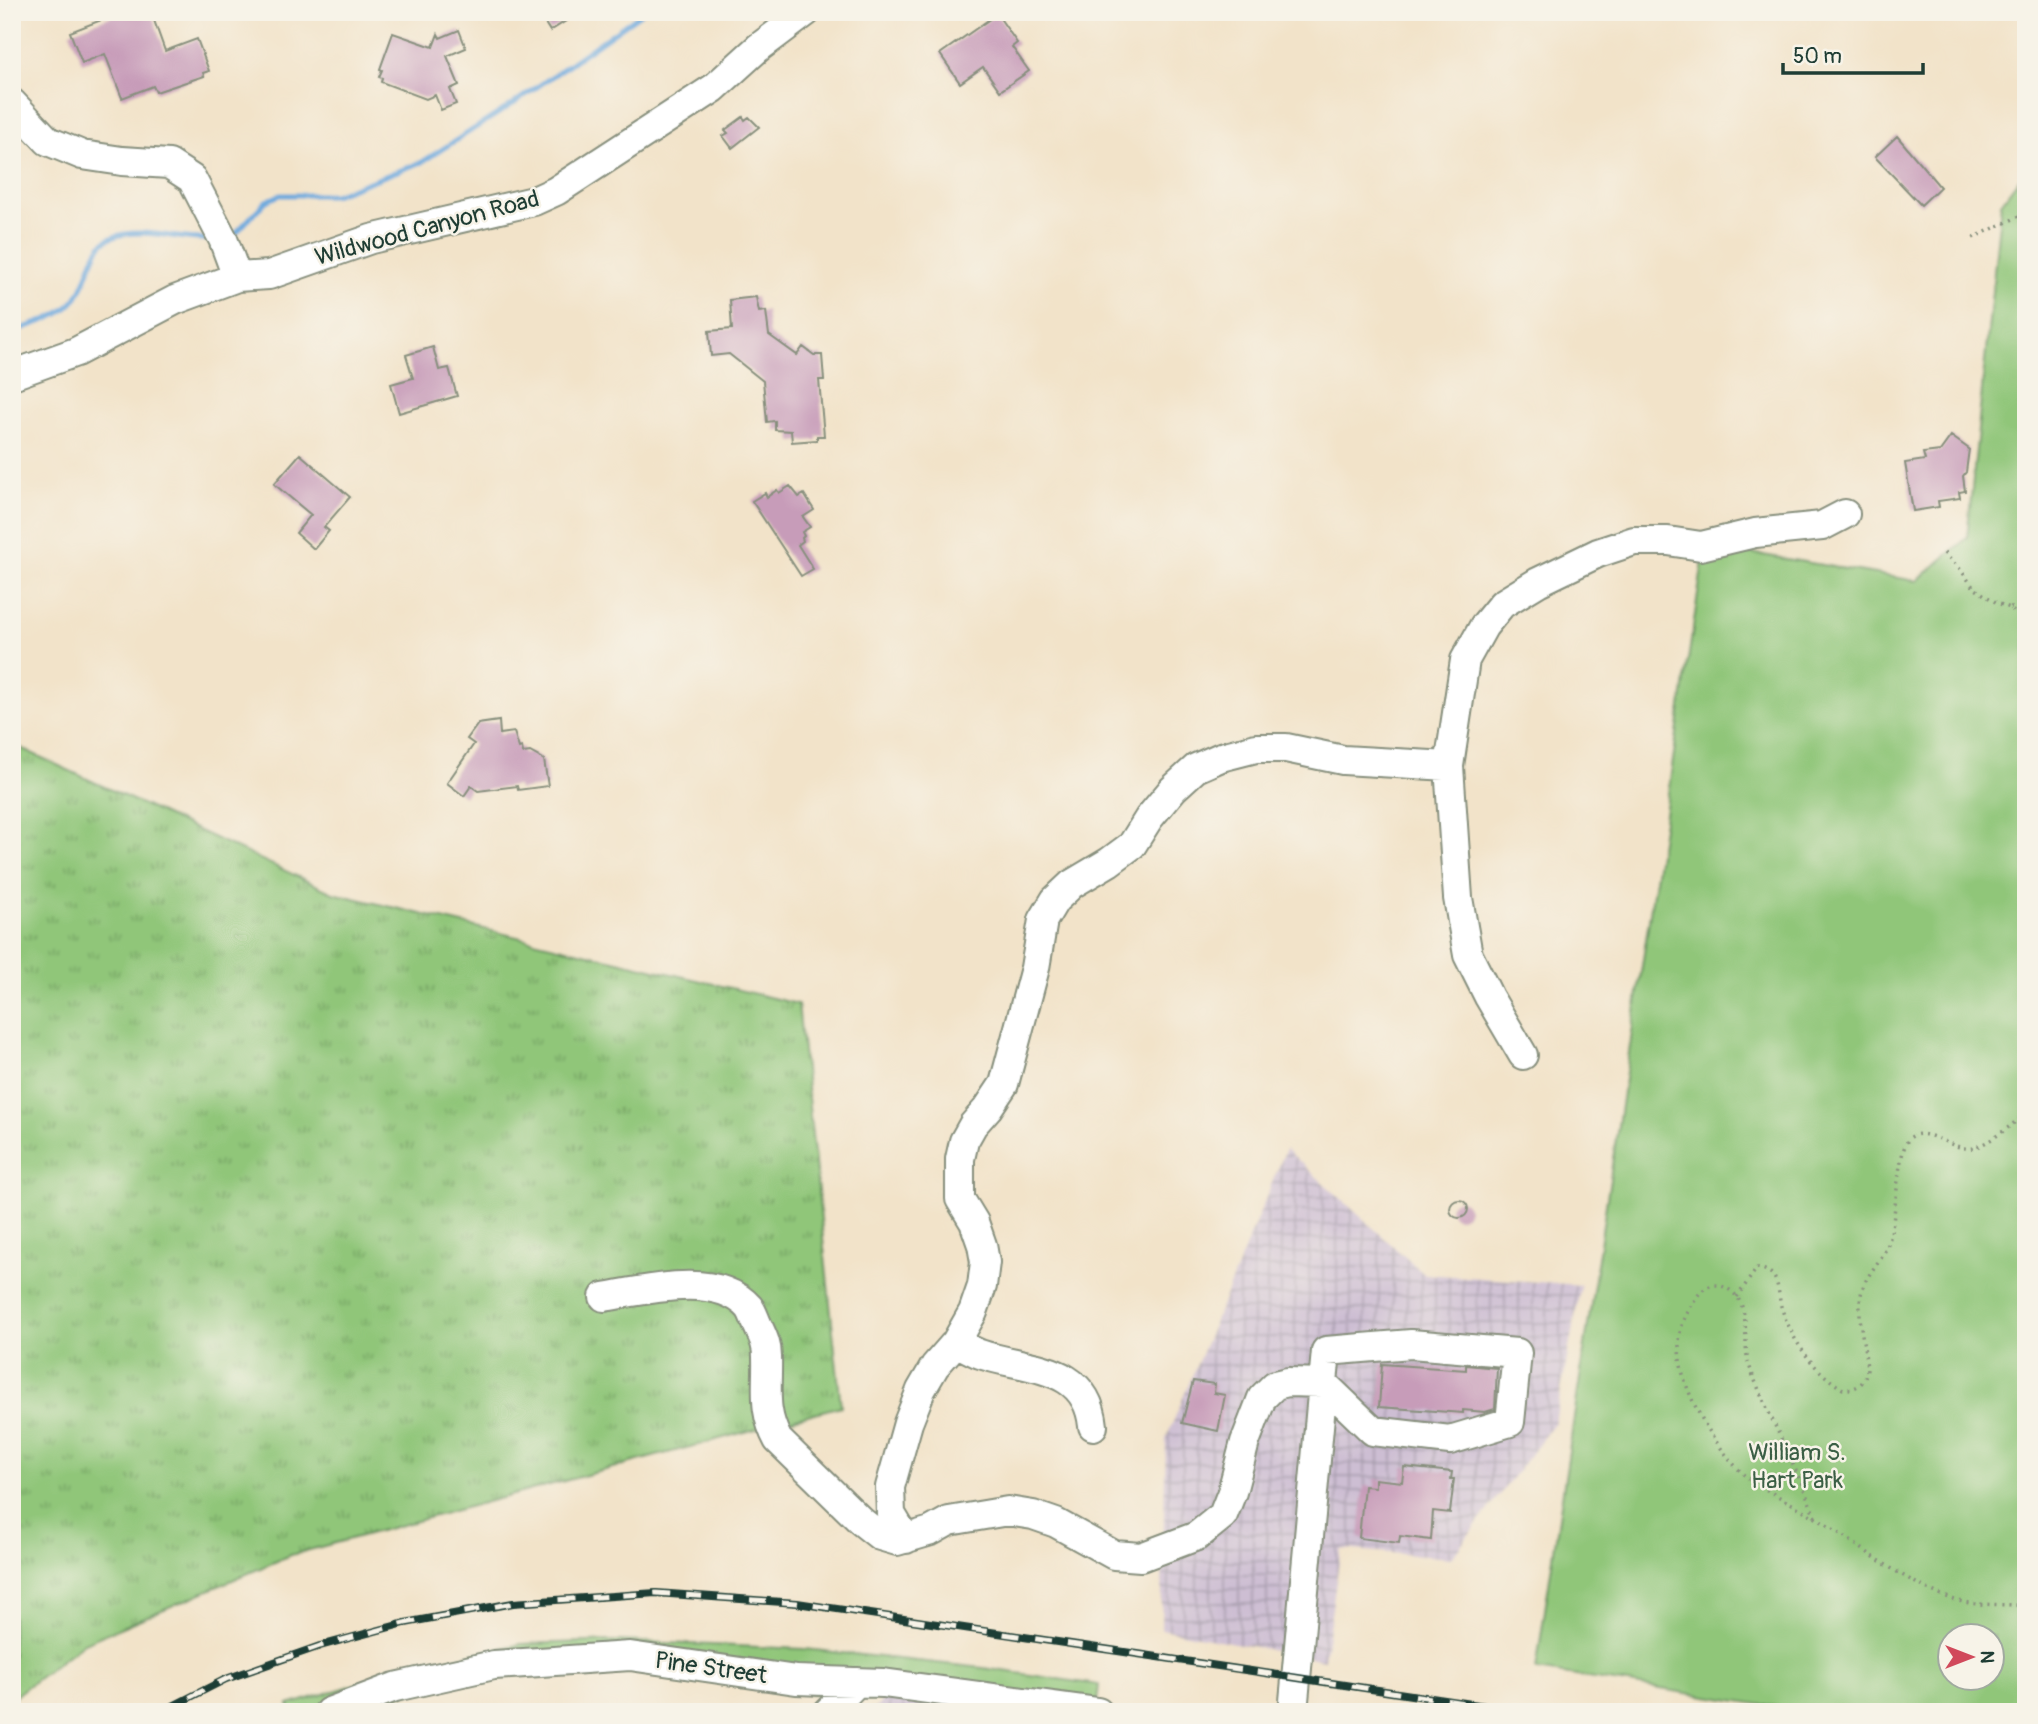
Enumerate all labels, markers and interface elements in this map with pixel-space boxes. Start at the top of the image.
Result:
scale bar [1783,32,1923,76]
text: 50 m [1793,43,1842,70]
street label: Wildwood Canyon Road [312,184,542,272]
park label: William S. Hart Park [1748,1438,1846,1495]
north arrow [1937,1622,2007,1692]
street label: Pine Street [653,1646,769,1690]
text: N [1975,1651,1999,1664]

